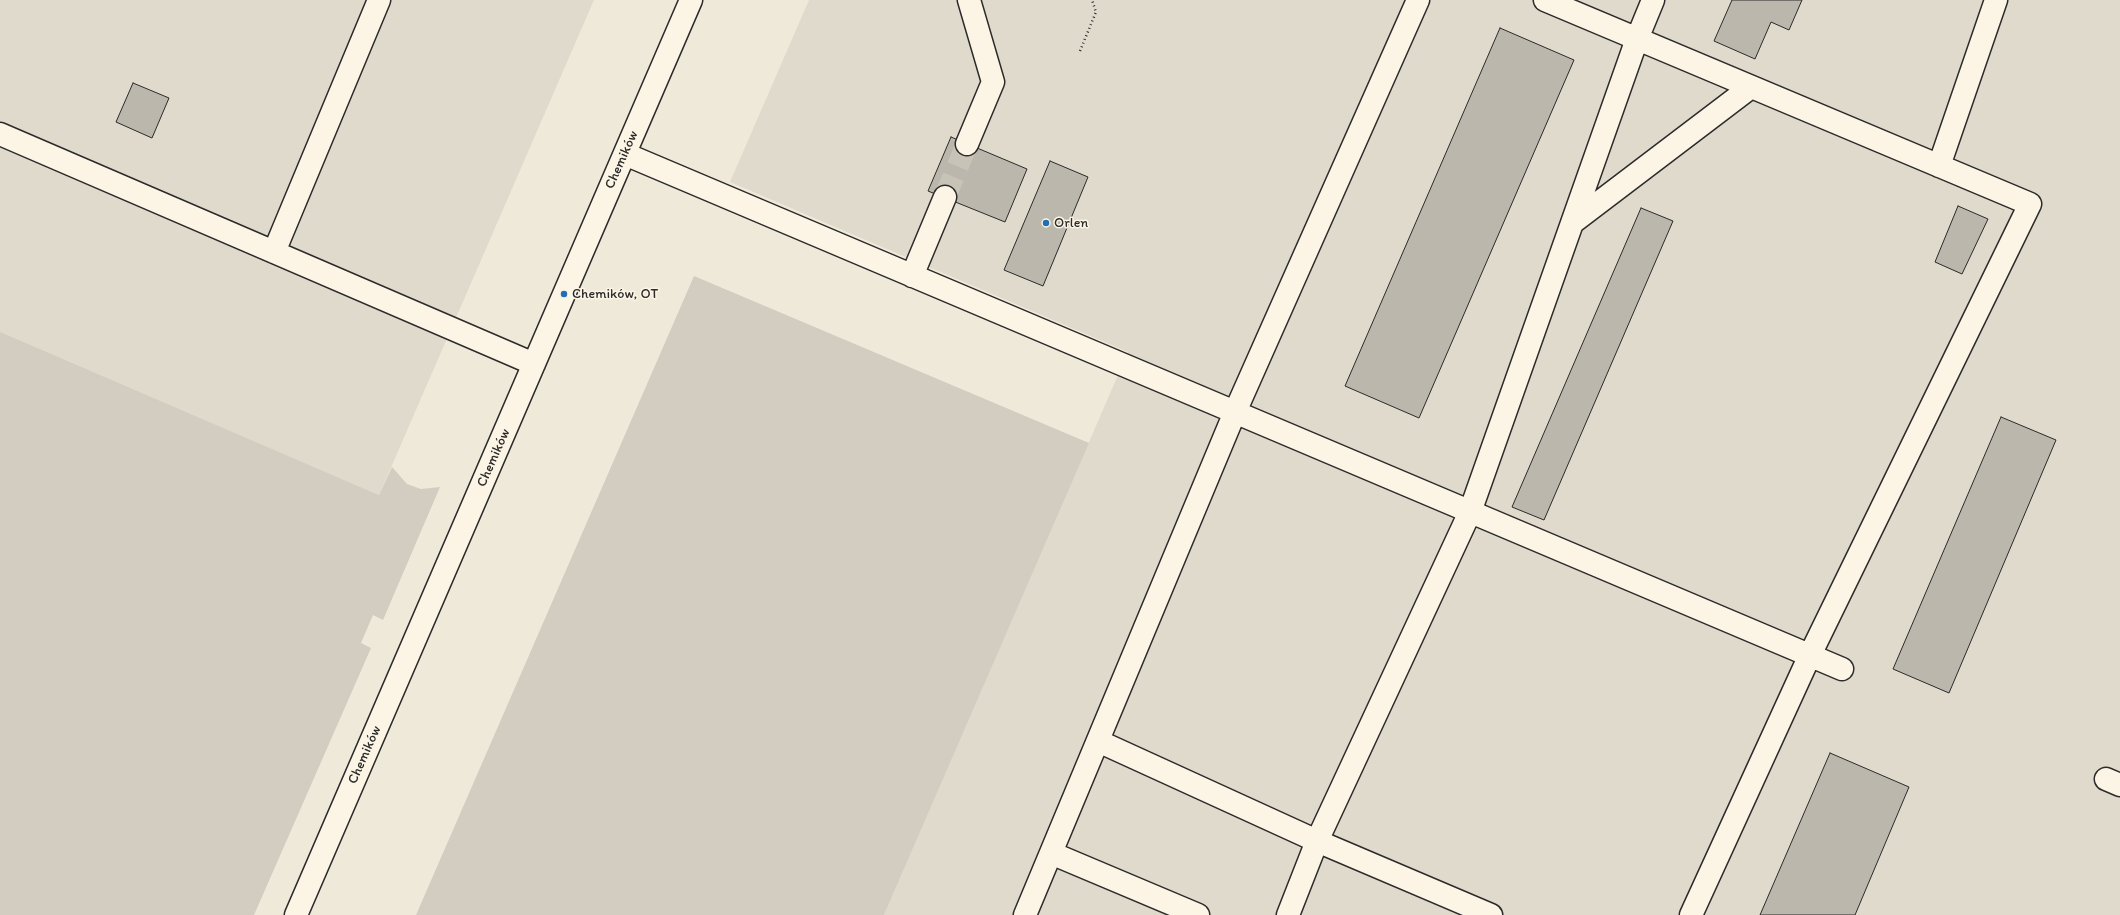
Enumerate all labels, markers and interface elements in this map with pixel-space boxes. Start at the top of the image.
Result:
street label: Chemików [602,128,642,192]
place label: Orlen [1054,215,1088,231]
marker: Orlen [1041,218,1051,228]
place label: Chemików, OT [572,286,658,302]
marker: Chemików, OT [559,289,569,299]
street label: Chemików [474,426,514,490]
street label: Chemików [345,723,385,787]

